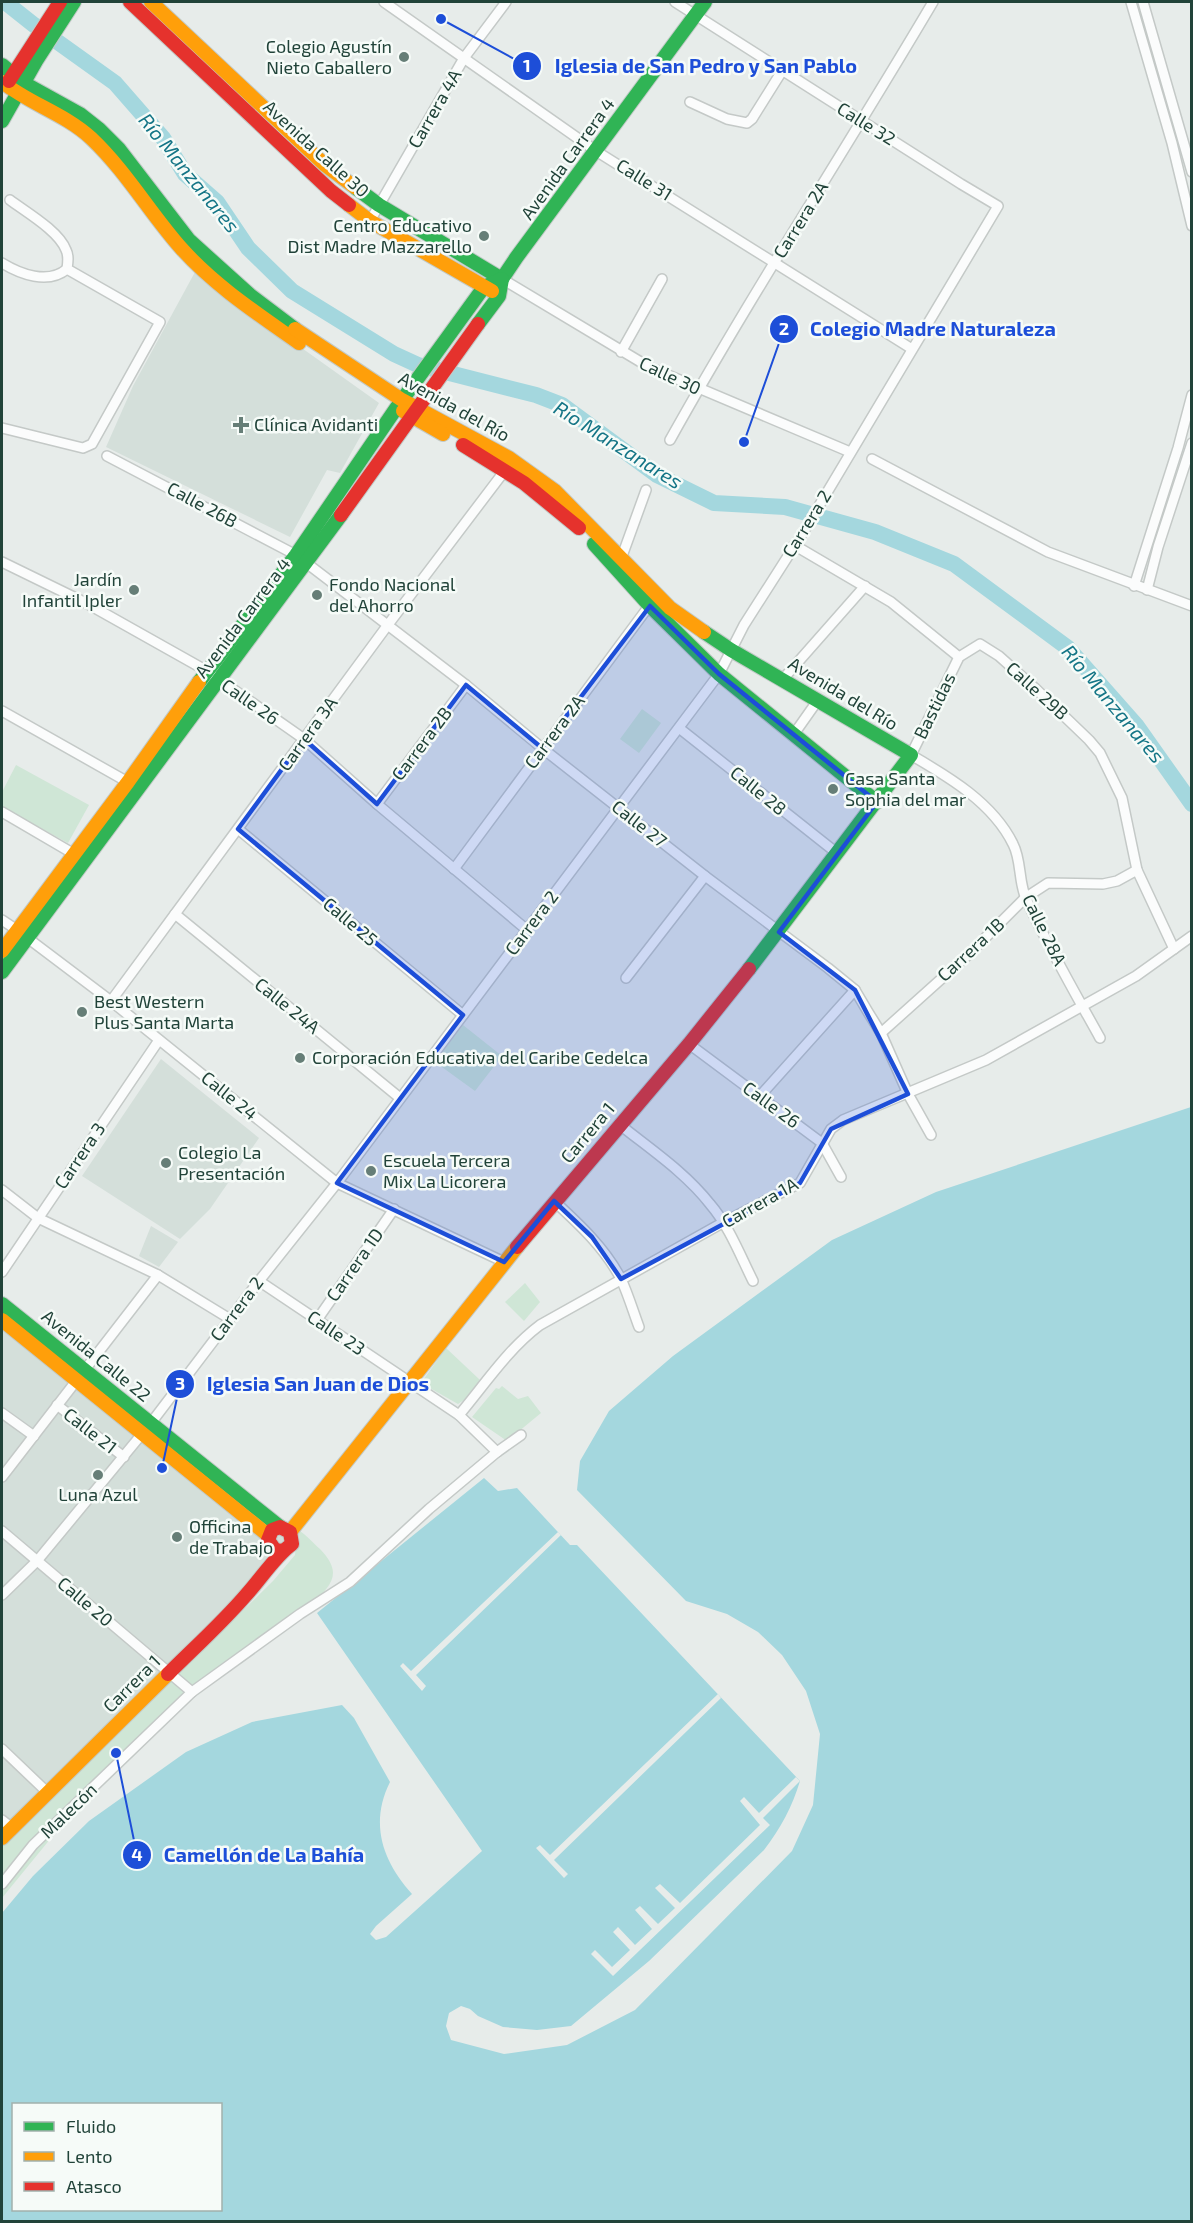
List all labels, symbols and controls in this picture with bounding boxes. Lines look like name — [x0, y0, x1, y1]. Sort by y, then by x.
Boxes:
place label: Colegio Agustín Nieto Caballero — [266, 35, 392, 78]
callout: Iglesia de San Pedro y San Pablo — [512, 47, 870, 85]
marker: Colegio Agustín Nieto Caballero — [397, 50, 411, 64]
text: Iglesia de San Pedro y San Pablo — [555, 53, 857, 78]
text: 1 — [523, 54, 531, 76]
street label: Carrera 4A — [403, 64, 466, 152]
street label: Avenida Carrera 4 — [516, 93, 619, 224]
street label: Avenida Calle 30 — [259, 95, 374, 201]
street label: Calle 32 — [833, 97, 900, 150]
water label: Río Manzanares — [134, 108, 245, 237]
street label: Calle 31 — [613, 153, 677, 205]
street label: Carrera 2A — [768, 176, 833, 262]
place label: Centro Educativo Dist Madre Mazzarello — [287, 214, 472, 257]
marker: Centro Educativo Dist Madre Mazzarello — [477, 229, 491, 243]
callout: Colegio Madre Naturaleza — [769, 310, 1068, 348]
text: Colegio Madre Naturaleza — [810, 316, 1056, 340]
text: 2 — [779, 317, 789, 339]
street label: Calle 30 — [636, 351, 705, 399]
street label: Avenida del Río — [395, 366, 514, 446]
water label: Río Manzanares — [550, 395, 687, 493]
place label: Clínica Avidanti — [254, 413, 378, 435]
marker: Clínica Avidanti — [232, 416, 250, 434]
street label: Calle 26B — [164, 477, 241, 532]
street label: Carrera 2 — [777, 486, 835, 561]
street label: Avenida Carrera 4 — [190, 553, 295, 682]
place label: Jardín Infantil Ipler — [22, 568, 122, 611]
place label: Fondo Nacional del Ahorro — [329, 573, 456, 616]
marker: Jardín Infantil Ipler — [127, 583, 141, 597]
marker: Fondo Nacional del Ahorro — [310, 588, 324, 602]
water label: Río Manzanares — [1057, 639, 1170, 767]
street label: Avenida del Río — [785, 652, 902, 734]
street label: Calle 29B — [1002, 657, 1073, 724]
street label: Bastidas — [909, 669, 960, 742]
street label: Calle 26 — [218, 674, 283, 729]
street label: Carrera 2A — [519, 690, 589, 773]
street label: Carrera 3A — [273, 691, 342, 775]
street label: Carrera 2B — [386, 702, 456, 785]
street label: Calle 28 — [726, 761, 791, 819]
place label: Casa Santa Sophia del mar — [845, 767, 966, 810]
marker: Casa Santa Sophia del mar — [826, 782, 840, 796]
street label: Calle 27 — [608, 795, 672, 852]
street label: Carrera 2 — [500, 886, 563, 959]
street label: Calle 28A — [1018, 890, 1072, 970]
street label: Calle 25 — [319, 892, 382, 950]
street label: Carrera 1B — [932, 913, 1008, 986]
street label: Calle 24A — [251, 972, 325, 1038]
place label: Best Western Plus Santa Marta — [94, 990, 234, 1033]
marker: Best Western Plus Santa Marta — [75, 1005, 89, 1019]
place label: Corporación Educativa del Caribe Cedelca — [312, 1046, 648, 1068]
marker: Corporación Educativa del Caribe Cedelca — [293, 1051, 307, 1065]
street label: Calle 24 — [197, 1066, 262, 1124]
street label: Calle 26 — [739, 1076, 804, 1132]
street label: Carrera 1 — [556, 1098, 619, 1167]
street label: Carrera 3 — [49, 1118, 109, 1193]
place label: Colegio La Presentación — [178, 1141, 285, 1184]
place label: Escuela Tercera Mix La Licorera — [383, 1149, 510, 1192]
marker: Colegio La Presentación — [159, 1156, 173, 1170]
marker: Escuela Tercera Mix La Licorera — [364, 1164, 378, 1178]
street label: Carrera 1A — [718, 1172, 802, 1232]
street label: Carrera 1D — [321, 1224, 387, 1305]
street label: Carrera 2 — [205, 1272, 268, 1345]
street label: Avenida Calle 22 — [38, 1305, 156, 1406]
street label: Calle 23 — [304, 1305, 370, 1359]
callout: Iglesia San Juan de Dios — [165, 1365, 442, 1403]
text: Iglesia San Juan de Dios — [207, 1371, 429, 1395]
text: 3 — [175, 1372, 185, 1394]
street label: Calle 21 — [59, 1403, 122, 1458]
marker: Luna Azul — [91, 1468, 105, 1482]
place label: Luna Azul — [58, 1483, 138, 1505]
place label: Officina de Trabajo — [189, 1515, 273, 1558]
marker: Officina de Trabajo — [170, 1530, 184, 1544]
street label: Calle 20 — [53, 1572, 118, 1631]
street label: Carrera 1 — [98, 1650, 165, 1717]
street label: Malecón — [35, 1778, 101, 1843]
callout: Camellón de La Bahía — [122, 1836, 377, 1874]
text: Camellón de La Bahía — [164, 1842, 364, 1866]
text: 4 — [131, 1843, 143, 1865]
legend — [12, 2103, 222, 2211]
text: Fluido — [66, 2115, 116, 2137]
text: Lento — [66, 2145, 112, 2167]
text: Atasco — [66, 2175, 122, 2197]

